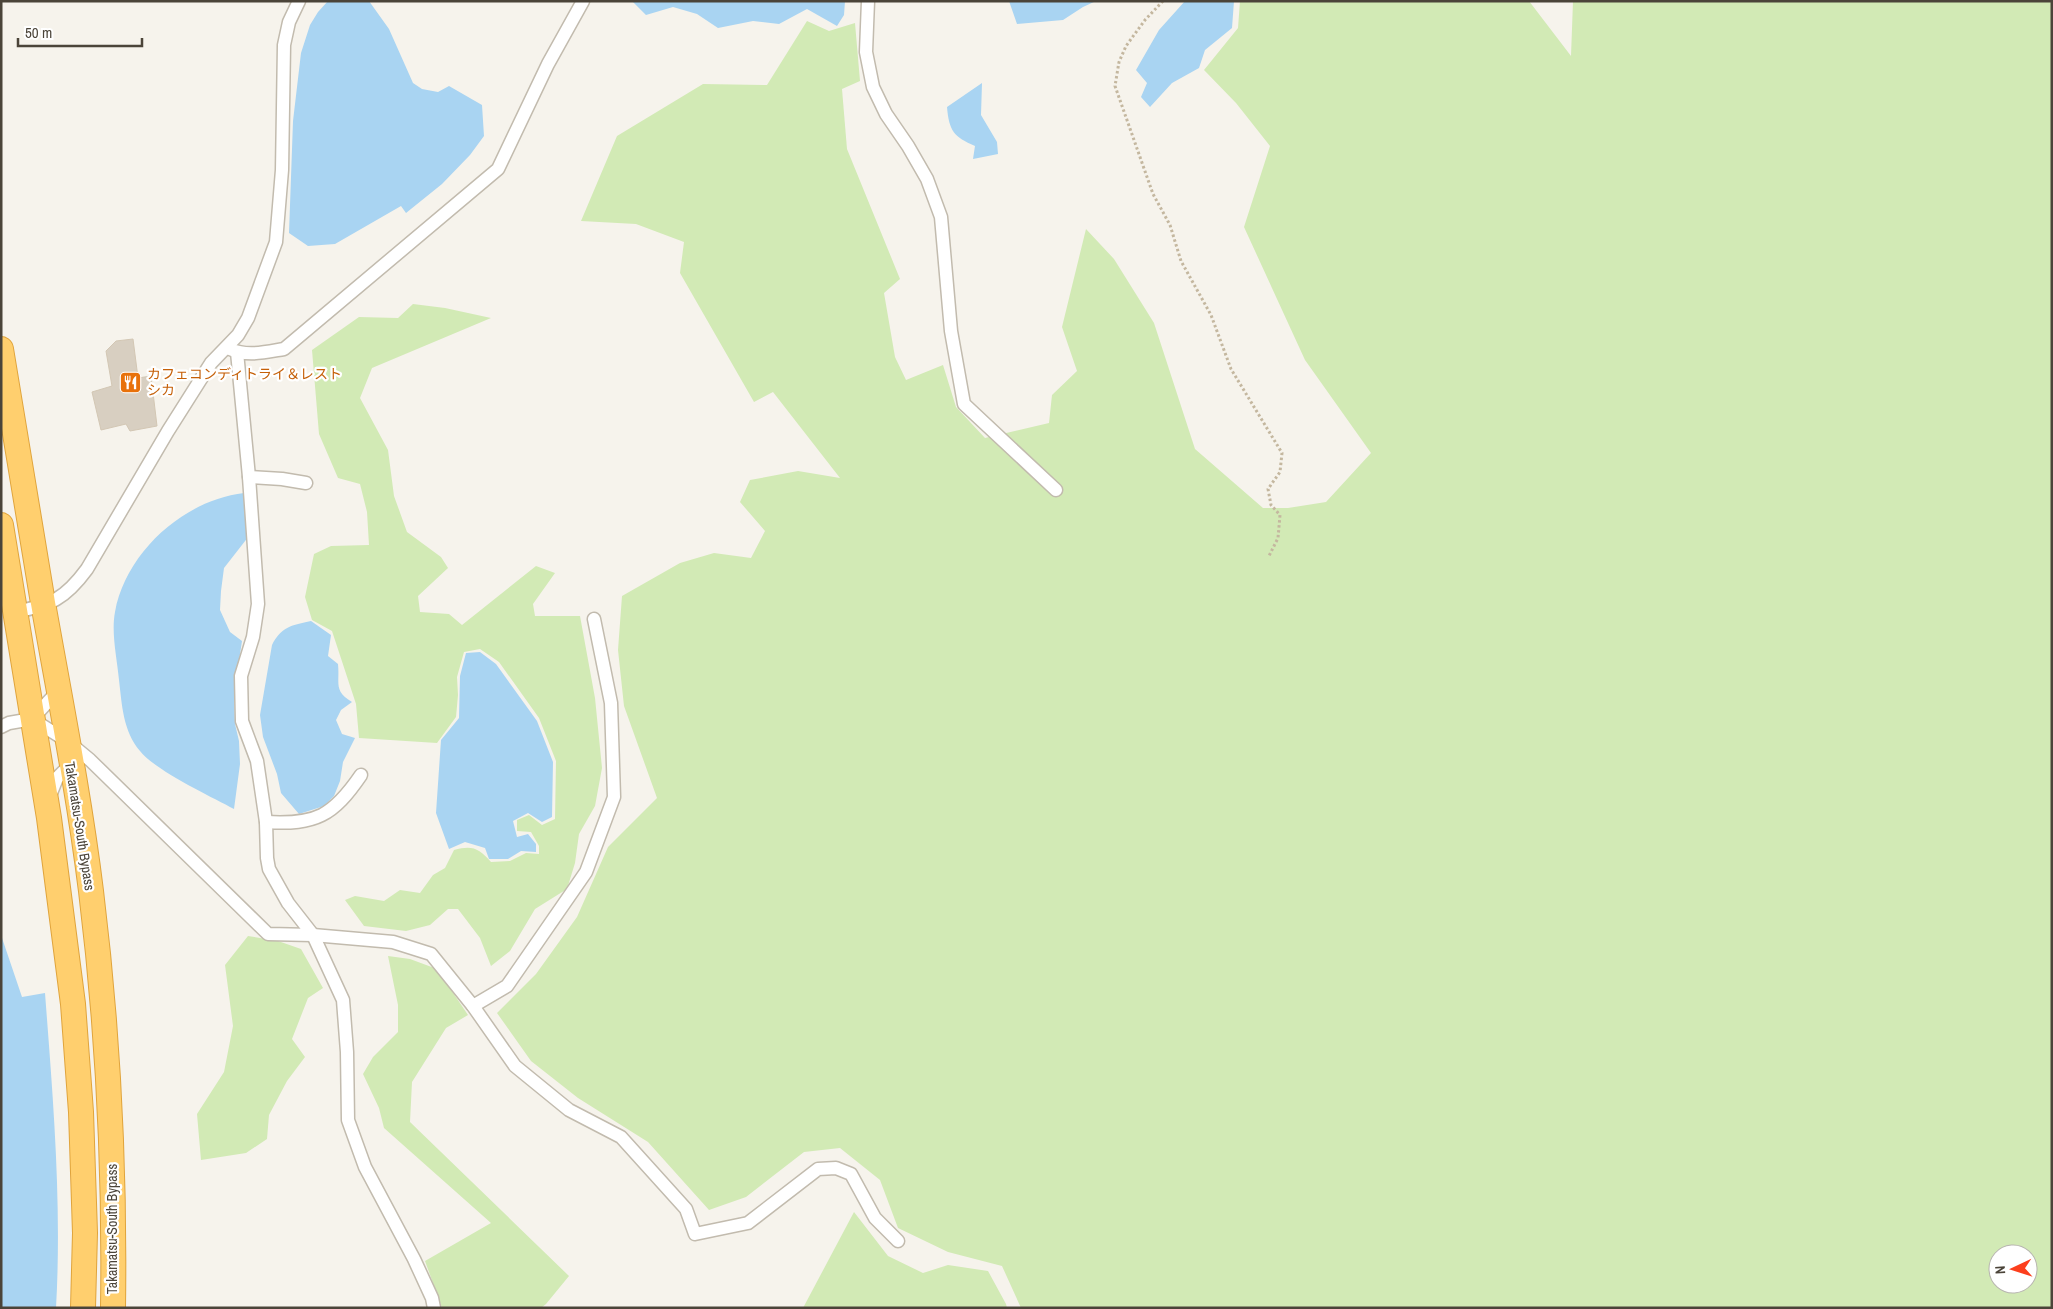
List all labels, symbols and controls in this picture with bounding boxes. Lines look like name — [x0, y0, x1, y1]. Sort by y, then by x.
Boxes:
scale bar — [18, 15, 141, 47]
text: 50 m — [25, 22, 52, 43]
place label: カフェコンディトライ＆レスト シカ — [147, 365, 342, 399]
restaurant icon: カフェコンディトライ＆レスト シカ — [119, 370, 143, 394]
street label: Takamatsu-South Bypass — [61, 760, 99, 892]
street label: Takamatsu-South Bypass — [103, 1164, 121, 1294]
north arrow — [1988, 1244, 2038, 1294]
text: N — [1991, 1265, 2009, 1275]

